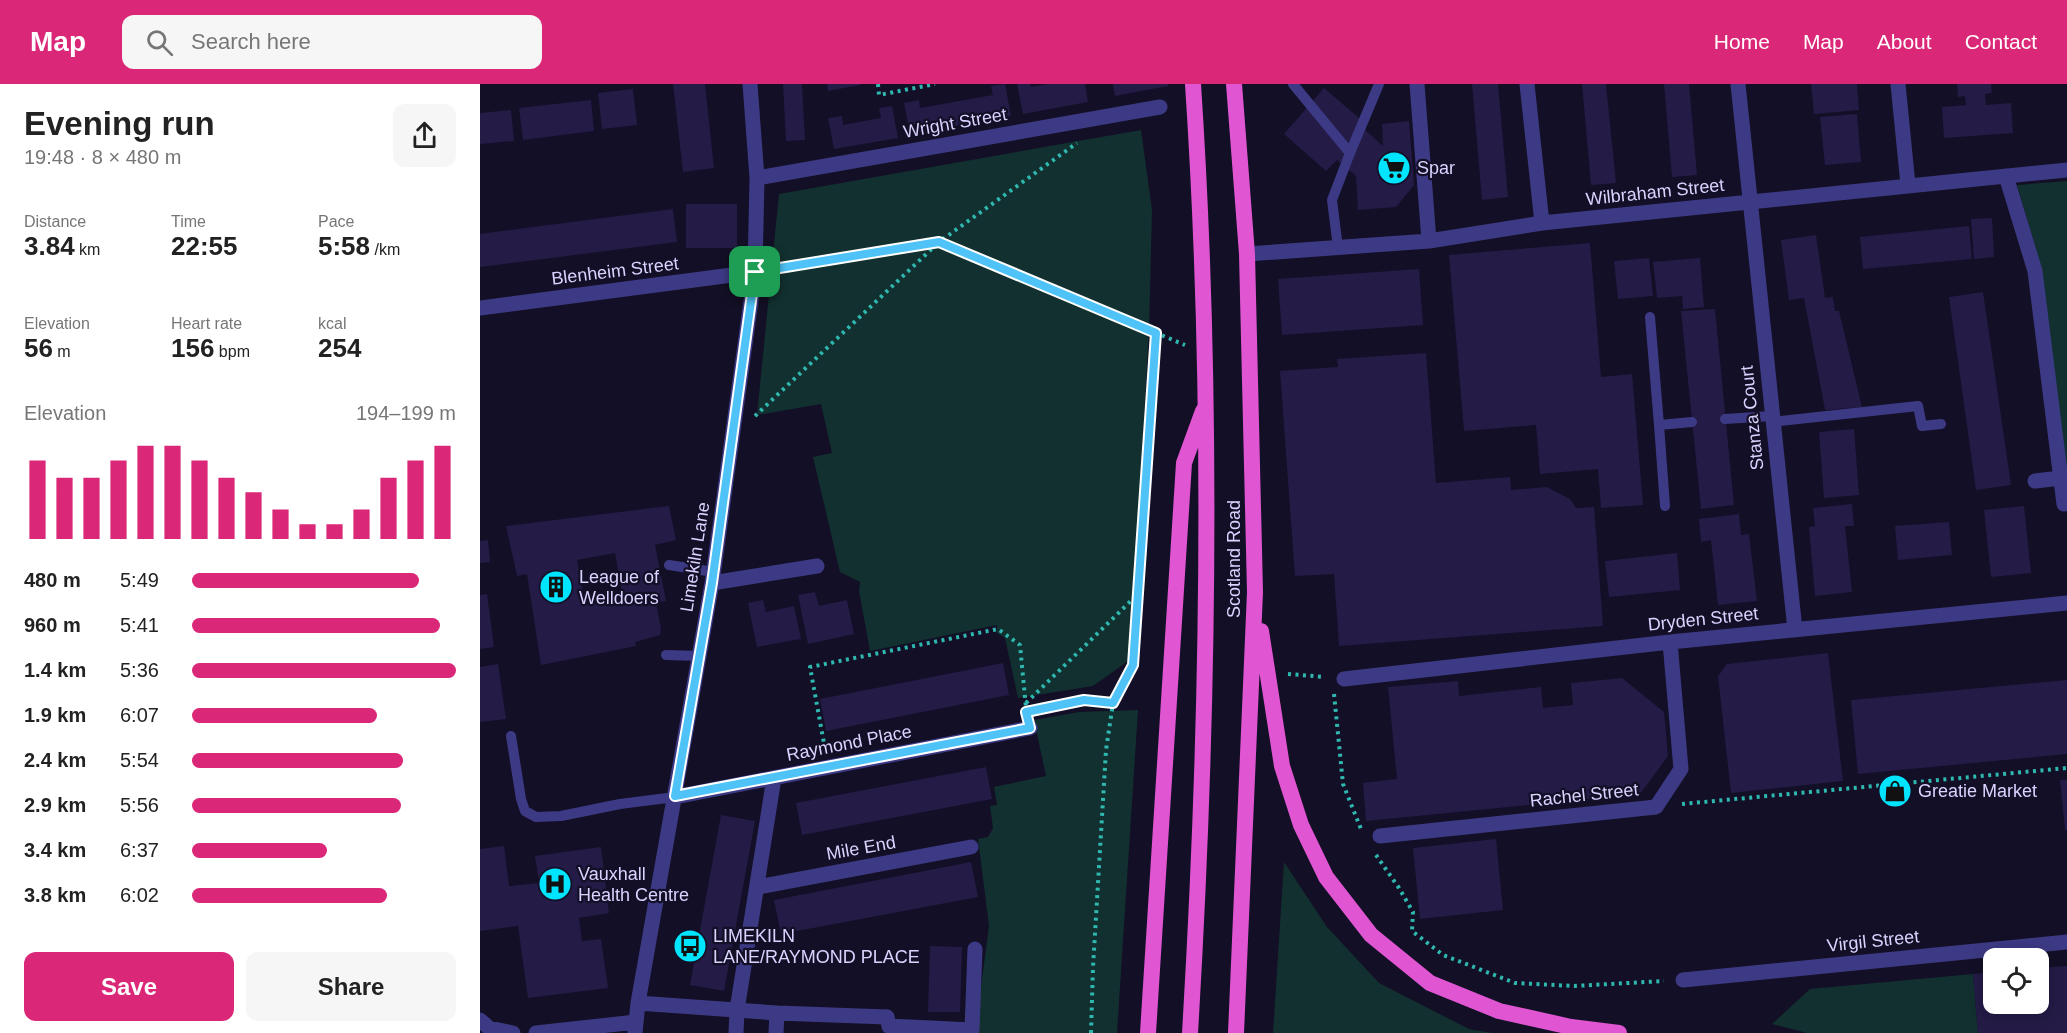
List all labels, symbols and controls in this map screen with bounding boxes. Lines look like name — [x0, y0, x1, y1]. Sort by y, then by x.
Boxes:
search box — [122, 15, 542, 69]
text: Map — [30, 26, 86, 57]
icon: search — [143, 26, 176, 59]
text: Search here — [191, 29, 311, 54]
text: Home — [1714, 30, 1770, 53]
text: Map — [1803, 30, 1844, 53]
text: About — [1877, 30, 1932, 53]
text: Contact — [1965, 30, 2037, 53]
button: share — [393, 104, 456, 167]
street label: Wright Street — [902, 104, 1008, 142]
text: Evening run — [24, 105, 215, 142]
text: 19:48 · 8 × 480 m — [24, 146, 181, 168]
supermarket icon: Spar — [1376, 150, 1412, 186]
place label: Spar — [1417, 158, 1455, 178]
street label: Wilbraham Street — [1585, 175, 1725, 209]
text: Distance — [24, 213, 86, 230]
text: Time — [171, 213, 206, 230]
text: Pace — [318, 213, 354, 230]
text: 3.84 — [24, 231, 75, 261]
text: 22:55 — [171, 231, 238, 261]
text: 5:58 — [318, 231, 370, 261]
text: km — [75, 241, 100, 258]
text: /km — [370, 241, 400, 258]
pin — [729, 246, 780, 297]
street label: Blenheim Street — [550, 253, 680, 289]
icon: arrive — [738, 255, 771, 288]
text: Elevation — [24, 315, 90, 332]
text: Heart rate — [171, 315, 242, 332]
text: kcal — [318, 315, 346, 332]
text: 56 — [24, 333, 53, 363]
text: 156 — [171, 333, 214, 363]
text: 254 — [318, 333, 361, 363]
text: m — [53, 343, 71, 360]
text: bpm — [214, 343, 250, 360]
street label: Stanza Court — [1737, 365, 1767, 471]
text: Elevation — [24, 402, 106, 424]
text: 194–199 m — [356, 402, 456, 424]
street label: Scotland Road — [1224, 500, 1244, 618]
street label: Limekiln Lane — [676, 501, 714, 613]
place label: League of Welldoers — [579, 567, 660, 608]
text: 480 m — [24, 569, 81, 591]
text: 5:49 — [120, 569, 159, 591]
building icon: League of Welldoers — [538, 569, 574, 605]
street label: Dryden Street — [1647, 603, 1759, 635]
text: 960 m — [24, 614, 81, 636]
text: 5:41 — [120, 614, 159, 636]
text: 1.4 km — [24, 659, 86, 681]
text: 5:36 — [120, 659, 159, 681]
text: 1.9 km — [24, 704, 86, 726]
text: 6:07 — [120, 704, 159, 726]
street label: Raymond Place — [785, 721, 913, 765]
text: 2.4 km — [24, 749, 86, 771]
text: 5:54 — [120, 749, 159, 771]
shop icon: Greatie Market — [1877, 773, 1913, 809]
street label: Rachel Street — [1529, 779, 1639, 811]
place label: Greatie Market — [1918, 781, 2037, 801]
text: 2.9 km — [24, 794, 86, 816]
text: 5:56 — [120, 794, 159, 816]
street label: Mile End — [825, 832, 897, 864]
text: 3.4 km — [24, 839, 86, 861]
text: 6:37 — [120, 839, 159, 861]
place label: Vauxhall Health Centre — [578, 864, 689, 905]
hospital icon: Vauxhall Health Centre — [537, 866, 573, 902]
text: 3.8 km — [24, 884, 86, 906]
text: 6:02 — [120, 884, 159, 906]
place label: LIMEKILN LANE/RAYMOND PLACE — [713, 926, 920, 967]
street label: Virgil Street — [1826, 926, 1920, 956]
bus stop icon: LIMEKILN LANE/RAYMOND PLACE — [672, 928, 708, 964]
map controls — [1983, 948, 2049, 1014]
button: locate — [1983, 948, 2049, 1014]
button: Save — [24, 952, 234, 1021]
button: Share — [246, 952, 456, 1021]

